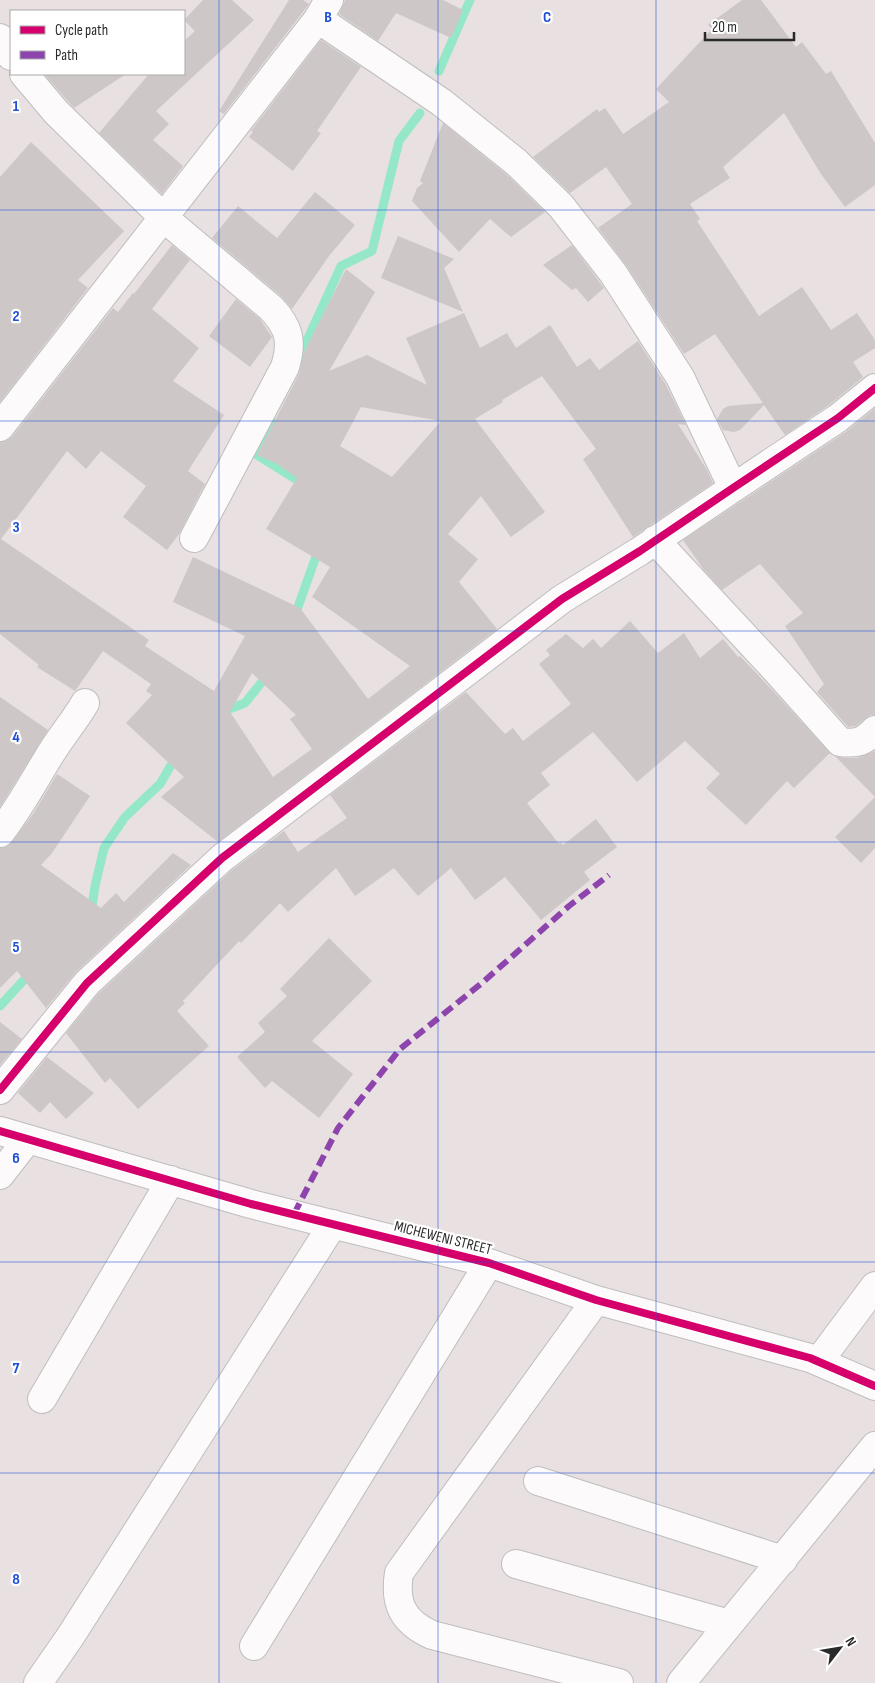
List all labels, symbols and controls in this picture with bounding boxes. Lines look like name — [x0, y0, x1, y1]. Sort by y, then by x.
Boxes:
text: B — [324, 8, 332, 27]
text: C — [543, 8, 551, 27]
legend — [10, 10, 185, 75]
scale bar — [705, 10, 794, 42]
text: 20 m — [712, 18, 737, 37]
text: Cycle path — [55, 21, 108, 40]
text: Path — [55, 46, 78, 65]
text: 1 — [13, 97, 20, 116]
text: 2 — [12, 307, 20, 326]
text: 3 — [12, 518, 20, 537]
text: 4 — [12, 728, 20, 747]
text: 5 — [12, 938, 20, 957]
text: 6 — [12, 1149, 20, 1168]
street label: MICHEWENI STREET — [392, 1217, 494, 1259]
text: 7 — [13, 1359, 20, 1378]
text: 8 — [12, 1570, 20, 1589]
north arrow — [815, 1623, 865, 1673]
text: N — [842, 1634, 860, 1649]

